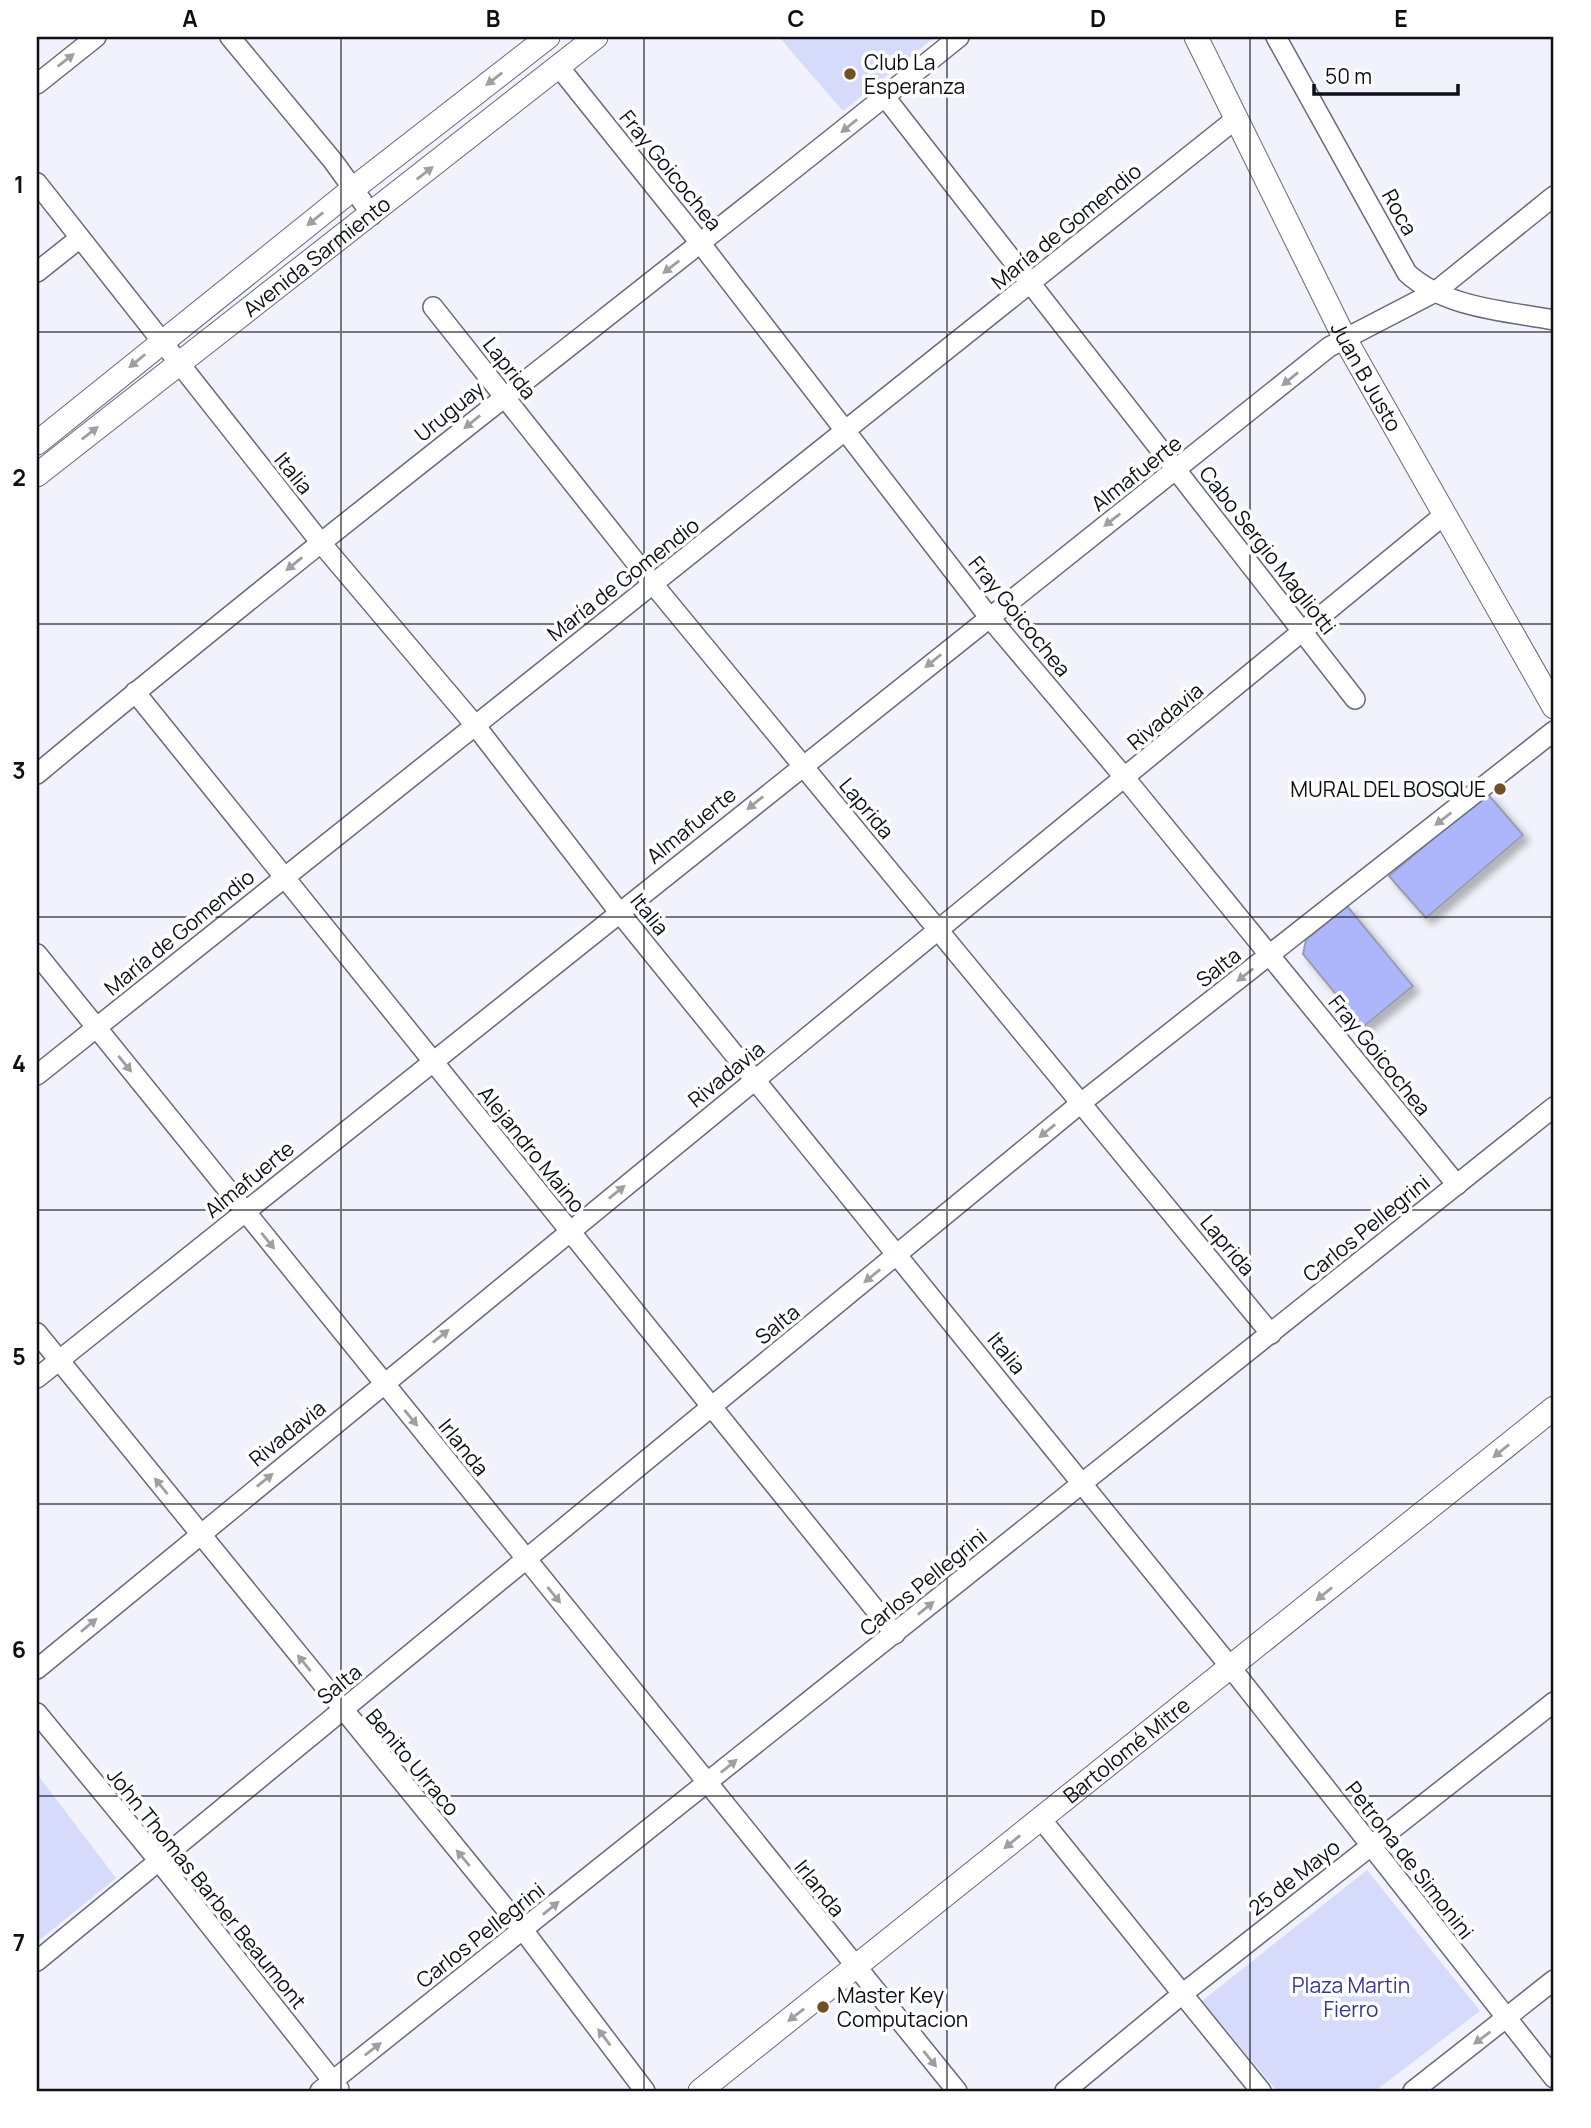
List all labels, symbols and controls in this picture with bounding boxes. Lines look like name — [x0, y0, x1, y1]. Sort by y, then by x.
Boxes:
text: A — [182, 2, 198, 34]
text: B — [486, 2, 500, 34]
text: C — [788, 2, 805, 34]
text: D — [1090, 2, 1106, 34]
text: E — [1394, 2, 1408, 34]
place label: Club La Esperanza — [864, 48, 965, 100]
scale bar — [1314, 52, 1458, 96]
one-way arrow — [57, 53, 75, 68]
text: 50 m — [1325, 62, 1372, 90]
marker: Club La Esperanza — [842, 66, 858, 82]
one-way arrow — [485, 71, 503, 85]
street label: Fray Goicochea — [614, 104, 728, 236]
one-way arrow — [840, 118, 858, 132]
street label: María de Gomendio — [985, 157, 1147, 295]
one-way arrow — [415, 166, 433, 181]
text: 1 — [14, 168, 24, 200]
street label: Roca — [1376, 184, 1424, 240]
street label: Avenida Sarmiento — [237, 189, 396, 323]
one-way arrow — [306, 211, 323, 226]
one-way arrow — [662, 260, 680, 274]
street label: Juan B Justo — [1325, 317, 1408, 436]
street label: Laprida — [477, 331, 543, 405]
one-way arrow — [129, 354, 147, 369]
one-way arrow — [1281, 371, 1299, 386]
street label: Uruguay — [408, 374, 490, 448]
one-way arrow — [463, 414, 481, 429]
one-way arrow — [82, 426, 99, 441]
street label: Almafuerte — [1085, 429, 1187, 517]
street label: Italia — [269, 446, 319, 500]
street label: Cabo Sergio Magliotti — [1193, 460, 1343, 640]
text: 2 — [12, 461, 26, 493]
street label: María de Gomendio — [541, 511, 705, 647]
one-way arrow — [1103, 513, 1121, 528]
street label: Fray Goicochea — [963, 550, 1077, 682]
one-way arrow — [286, 556, 303, 571]
one-way arrow — [925, 653, 942, 668]
street label: Rivadavia — [1121, 676, 1209, 756]
text: 3 — [12, 754, 26, 786]
street label: Laprida — [833, 772, 901, 844]
place label: MURAL DEL BOSQUE — [1290, 775, 1486, 803]
street label: Almafuerte — [640, 780, 742, 870]
marker: MURAL DEL BOSQUE — [1492, 781, 1508, 797]
one-way arrow — [747, 796, 765, 811]
one-way arrow — [1434, 811, 1451, 826]
street label: María de Gomendio — [98, 863, 260, 1001]
street label: Italia — [625, 887, 675, 941]
street label: Salta — [1190, 941, 1246, 993]
one-way arrow — [1236, 967, 1254, 982]
street label: Fray Goicochea — [1323, 989, 1437, 1121]
street label: Rivadavia — [682, 1035, 770, 1113]
text: 4 — [12, 1047, 26, 1079]
one-way arrow — [118, 1055, 133, 1073]
street label: Alejandro Maino — [472, 1080, 592, 1218]
one-way arrow — [1039, 1124, 1057, 1139]
street label: Almafuerte — [198, 1134, 300, 1224]
street label: Carlos Pellegrini — [1297, 1168, 1435, 1288]
one-way arrow — [608, 1185, 625, 1200]
street label: Laprida — [1194, 1209, 1262, 1281]
one-way arrow — [261, 1232, 276, 1250]
one-way arrow — [863, 1268, 880, 1283]
street label: Salta — [749, 1298, 805, 1350]
street label: Italia — [982, 1326, 1032, 1380]
one-way arrow — [432, 1329, 449, 1344]
text: 5 — [12, 1340, 26, 1372]
street label: Rivadavia — [243, 1394, 331, 1472]
one-way arrow — [404, 1409, 419, 1427]
street label: Irlanda — [432, 1413, 496, 1481]
one-way arrow — [1493, 1444, 1511, 1459]
one-way arrow — [256, 1473, 273, 1488]
one-way arrow — [154, 1477, 169, 1494]
street label: Carlos Pellegrini — [854, 1522, 992, 1642]
one-way arrow — [547, 1586, 562, 1604]
one-way arrow — [1316, 1587, 1334, 1602]
one-way arrow — [917, 1601, 935, 1616]
one-way arrow — [81, 1618, 98, 1633]
text: 6 — [12, 1633, 26, 1665]
one-way arrow — [296, 1655, 311, 1673]
street label: Salta — [311, 1658, 367, 1710]
street label: Bartolomé Mitre — [1057, 1691, 1196, 1809]
street label: Benito Urraco — [360, 1703, 466, 1821]
one-way arrow — [720, 1758, 738, 1773]
street label: John Thomas Barber Beaumont — [101, 1762, 313, 2014]
street label: Petrona de Simonini — [1340, 1775, 1480, 1945]
street label: 25 de Mayo — [1242, 1832, 1346, 1922]
one-way arrow — [1003, 1835, 1021, 1850]
one-way arrow — [456, 1850, 471, 1868]
street label: Irlanda — [788, 1854, 852, 1922]
street label: Carlos Pellegrini — [410, 1876, 550, 1994]
one-way arrow — [542, 1900, 560, 1915]
text: 7 — [13, 1926, 25, 1958]
park label: Plaza Martin Fierro — [1292, 1971, 1410, 2023]
place label: Master Key Computacion — [837, 1981, 968, 2033]
marker: Master Key Computacion — [815, 1999, 831, 2015]
one-way arrow — [787, 2008, 805, 2022]
one-way arrow — [597, 2028, 611, 2046]
one-way arrow — [1473, 2031, 1491, 2045]
one-way arrow — [364, 2041, 382, 2056]
one-way arrow — [923, 2049, 938, 2067]

